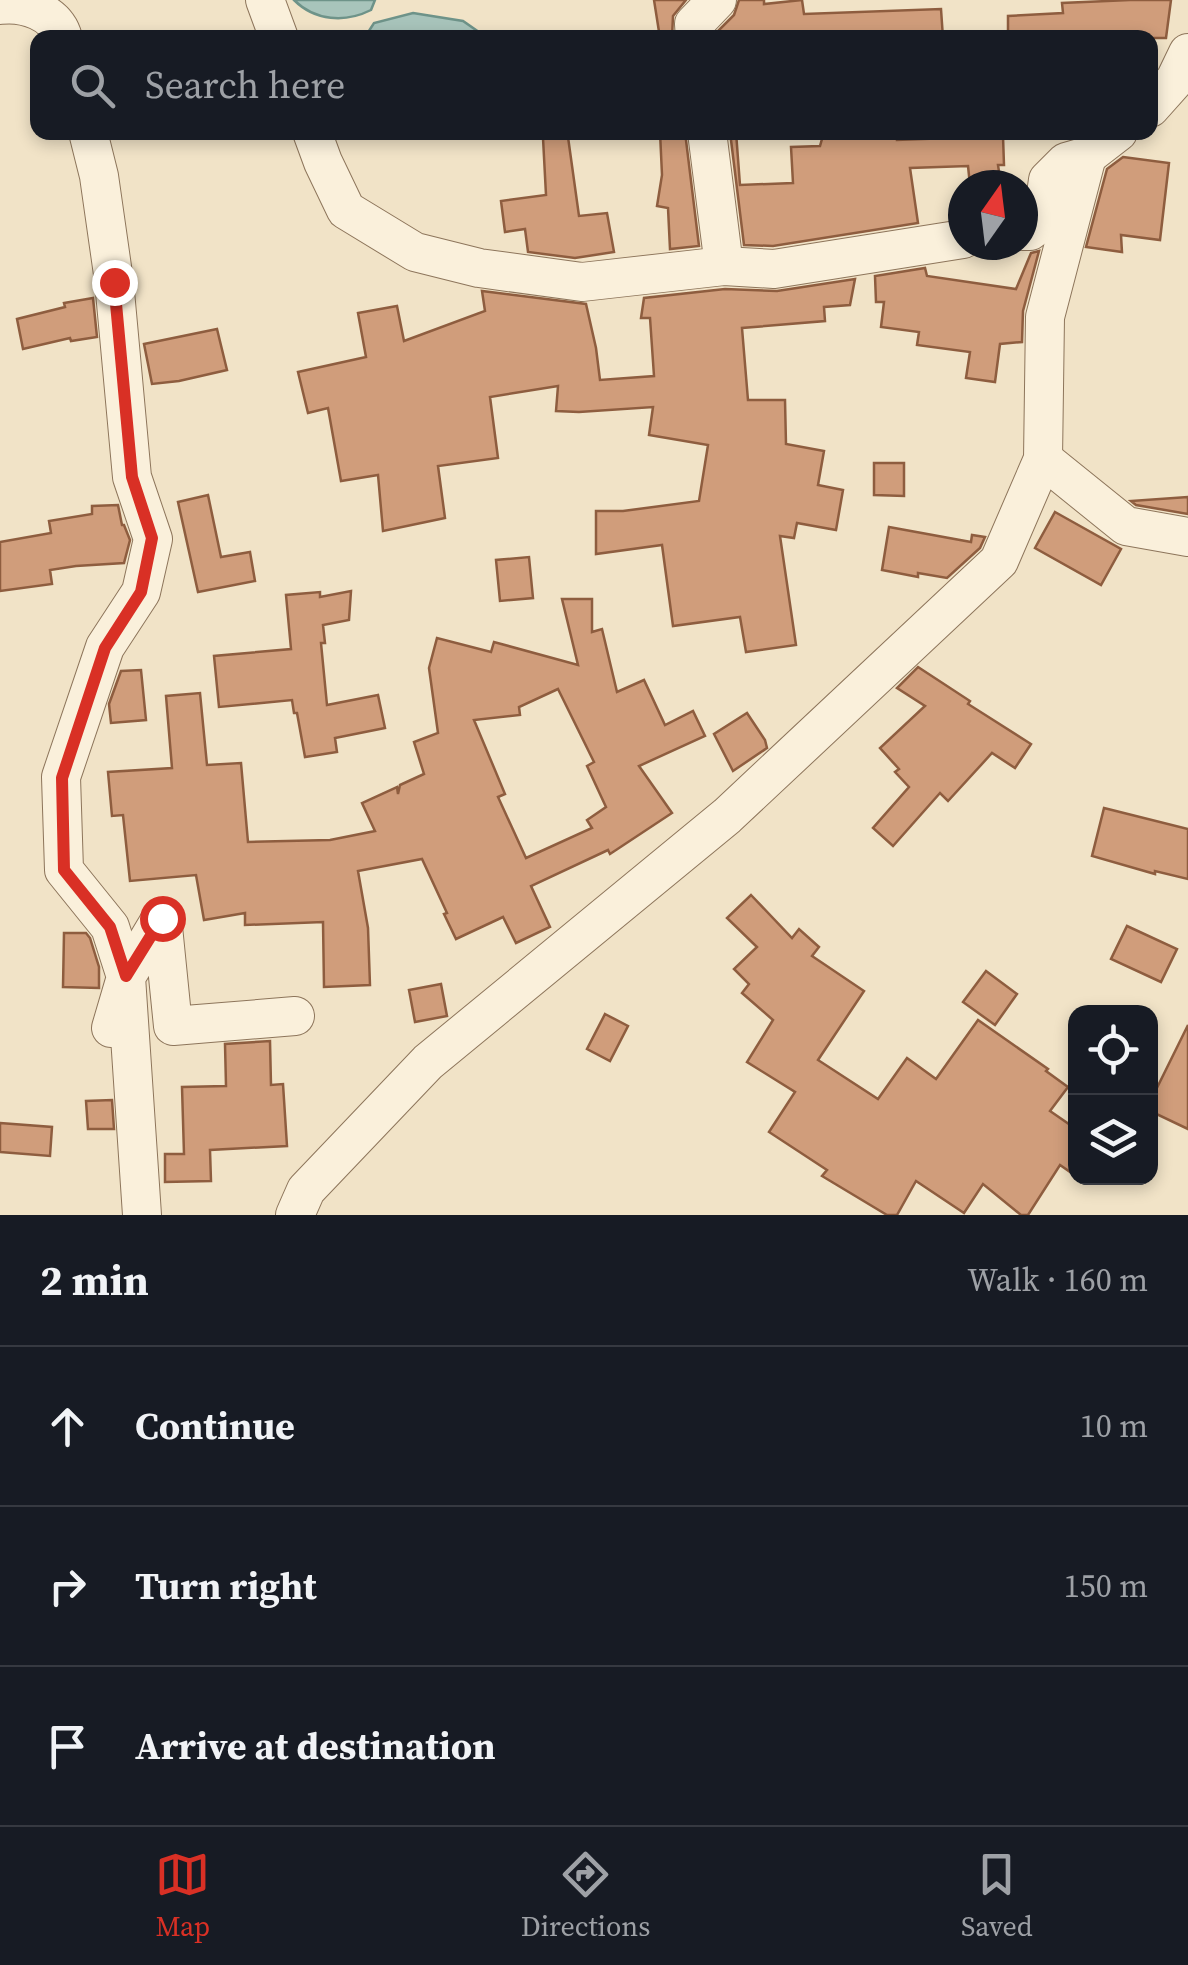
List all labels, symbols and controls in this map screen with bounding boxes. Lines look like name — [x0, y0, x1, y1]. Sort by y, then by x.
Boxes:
search box — [30, 30, 1158, 140]
icon: search — [65, 58, 120, 113]
text: Search here — [145, 59, 345, 111]
north arrow — [948, 170, 1038, 260]
route end — [92, 260, 138, 306]
route start — [140, 896, 186, 942]
map controls — [1068, 1005, 1158, 1185]
button: locate — [1068, 1005, 1158, 1095]
button: layers — [1068, 1095, 1158, 1185]
text: 2 min — [40, 1251, 149, 1309]
text: Walk · 160 m — [967, 1258, 1148, 1302]
icon: ahead — [40, 1399, 95, 1454]
text: Continue — [135, 1400, 295, 1452]
text: 10 m — [1080, 1404, 1148, 1448]
icon: right — [40, 1559, 95, 1614]
text: Turn right — [135, 1560, 317, 1612]
text: 150 m — [1064, 1564, 1148, 1608]
icon: arrive — [40, 1719, 95, 1774]
text: Arrive at destination — [135, 1720, 496, 1772]
tab: Map — [155, 1847, 210, 1945]
tab: Directions — [521, 1847, 650, 1945]
tab: Saved — [961, 1847, 1033, 1945]

